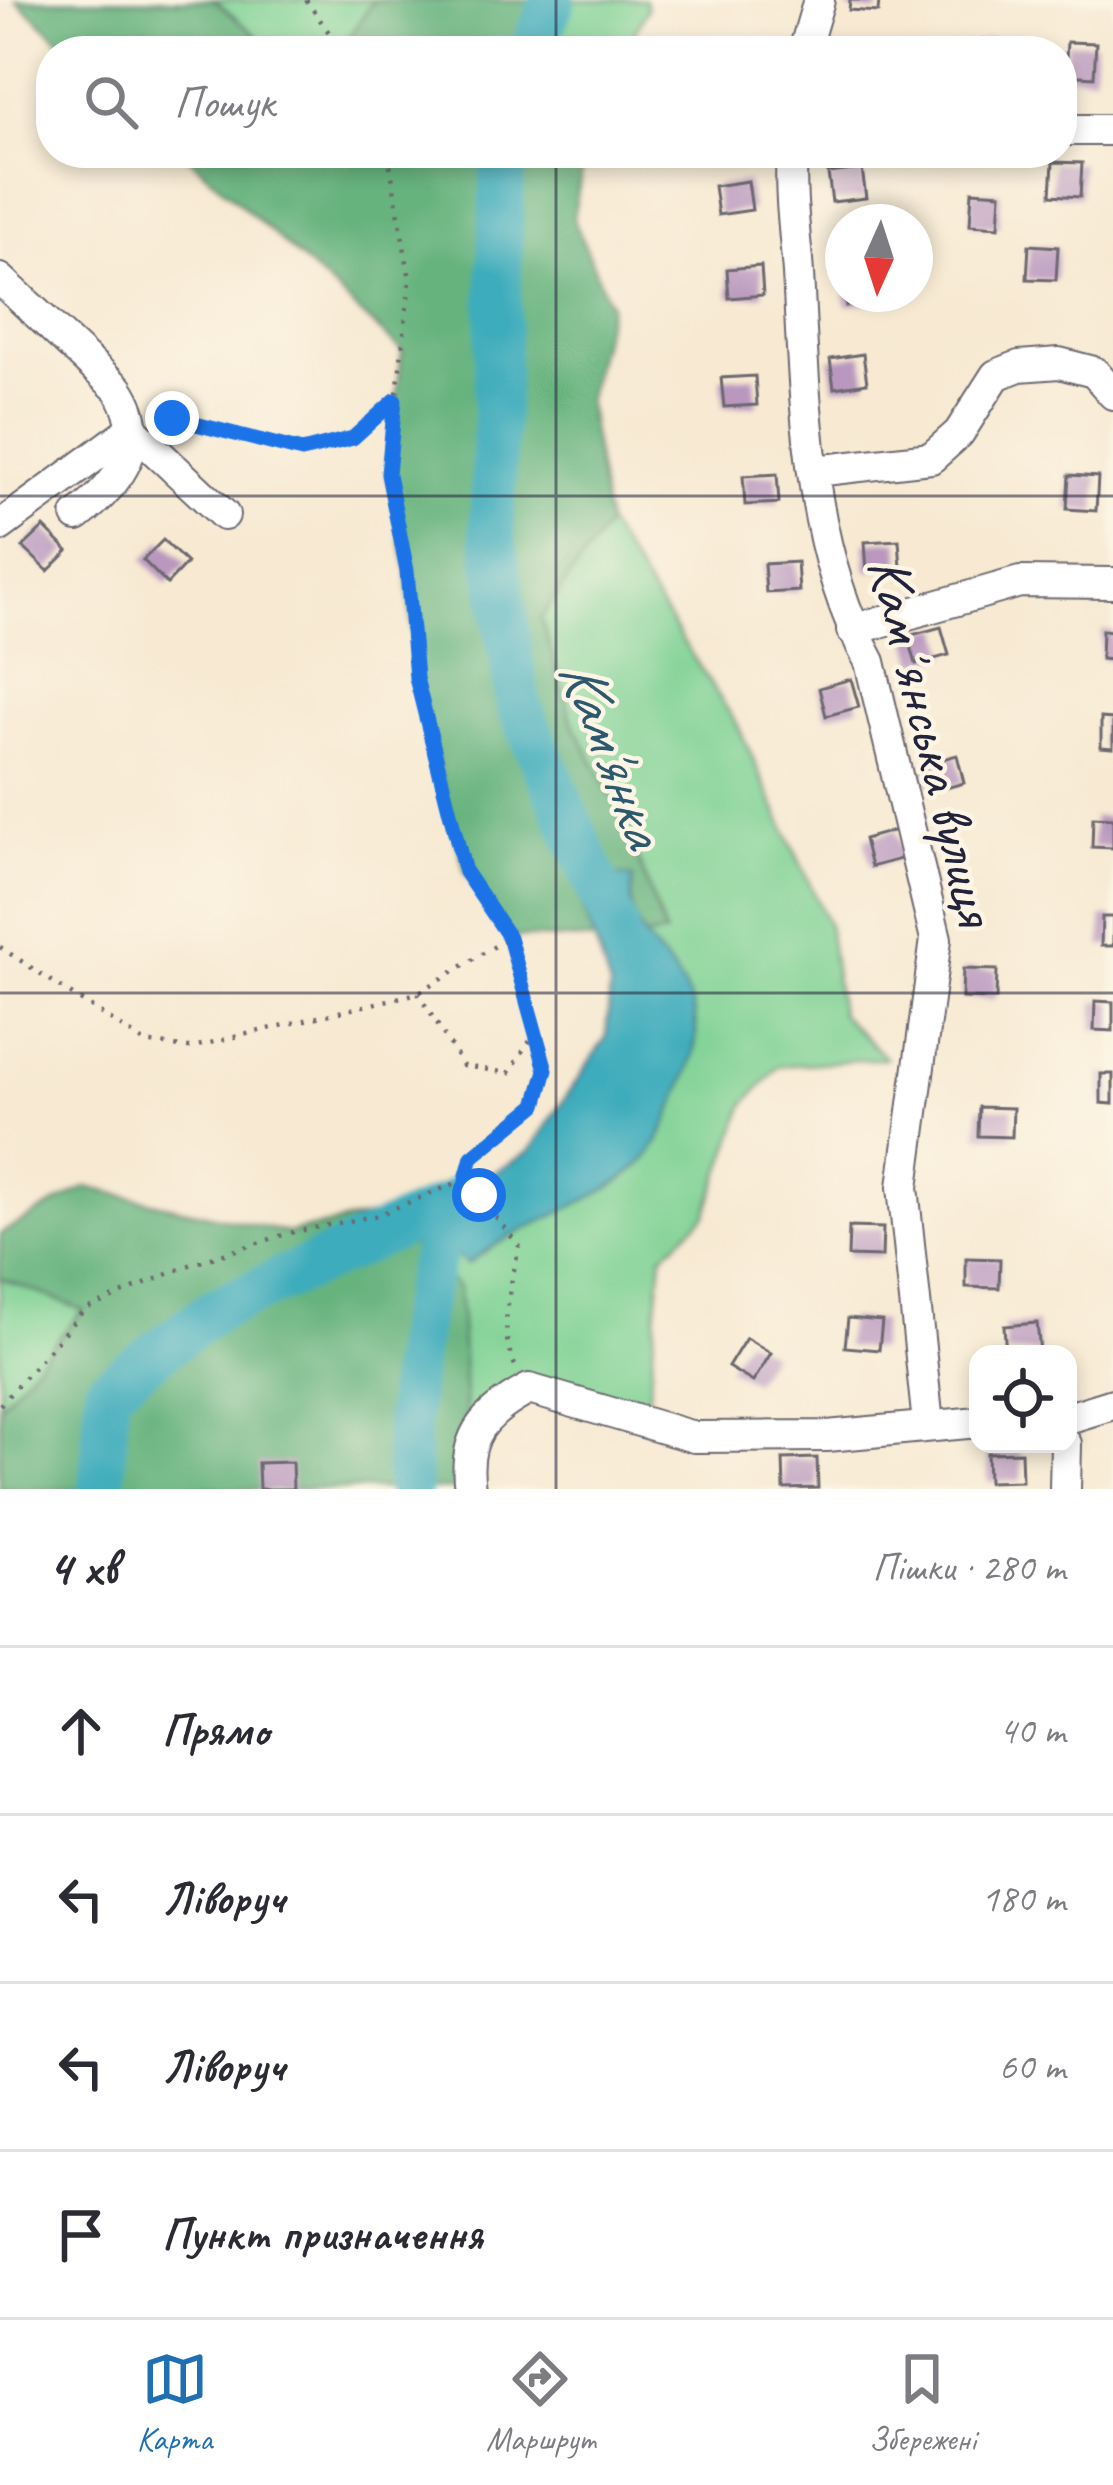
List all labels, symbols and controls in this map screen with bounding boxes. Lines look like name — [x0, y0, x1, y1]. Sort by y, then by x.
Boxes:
search box — [36, 36, 1077, 168]
icon: search — [78, 69, 144, 135]
text: Пошук — [174, 74, 274, 131]
north arrow — [825, 204, 933, 312]
route end — [145, 391, 199, 445]
street label: Камʼянська вулиця — [851, 549, 1016, 936]
water label: Кам'янка — [541, 647, 686, 861]
route start — [452, 1168, 506, 1222]
map controls — [969, 1345, 1077, 1453]
button: locate — [969, 1345, 1077, 1453]
text: 4 хв — [48, 1535, 118, 1599]
text: Пішки · 280 m — [872, 1543, 1065, 1592]
icon: ahead — [48, 1698, 114, 1764]
text: Прямо — [162, 1702, 269, 1759]
text: 40 m — [999, 1706, 1065, 1755]
icon: left — [48, 1866, 114, 1932]
text: Ліворуч — [162, 1870, 284, 1927]
text: 180 m — [981, 1874, 1065, 1923]
icon: left — [48, 2034, 114, 2100]
text: Ліворуч — [162, 2038, 284, 2095]
text: 60 m — [999, 2042, 1065, 2091]
icon: arrive — [48, 2202, 114, 2268]
text: Пункт призначення — [162, 2206, 482, 2263]
tab: Карта — [137, 2346, 212, 2460]
tab: Маршрут — [486, 2346, 595, 2460]
tab: Збережені — [869, 2346, 976, 2460]

